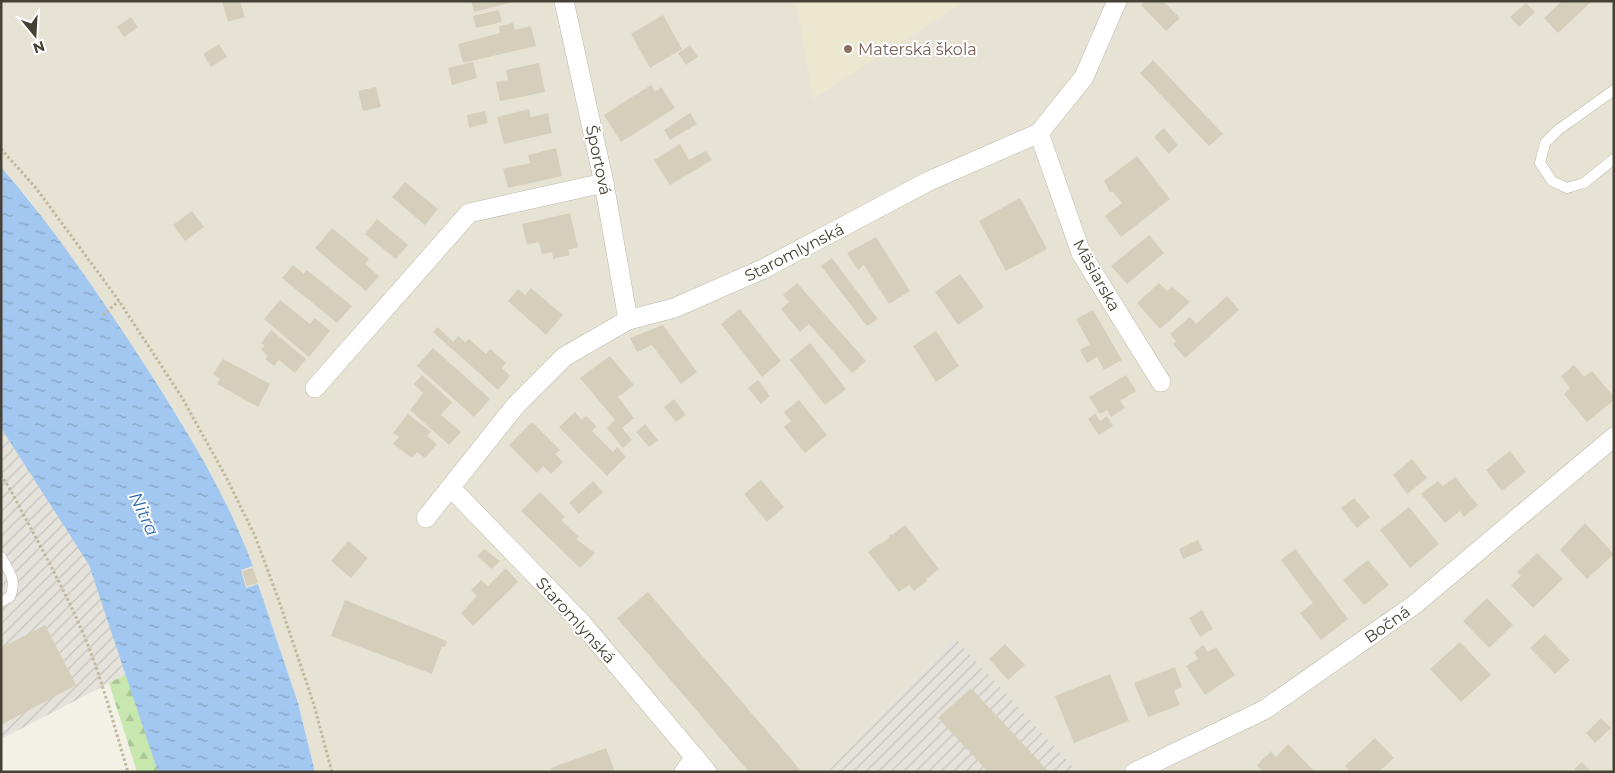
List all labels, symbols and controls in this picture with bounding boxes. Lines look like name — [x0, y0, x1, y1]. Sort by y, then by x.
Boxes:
north arrow — [10, 10, 60, 60]
text: N — [31, 37, 47, 58]
place label: Materská škola — [858, 40, 977, 59]
marker: Materská škola — [842, 43, 854, 55]
street label: Športová — [582, 123, 615, 197]
street label: Staromlynská — [741, 219, 847, 286]
street label: Mäsiarska — [1069, 236, 1124, 315]
water label: Nitra — [124, 489, 164, 539]
street label: Staromlynská — [532, 573, 619, 667]
street label: Bočná — [1361, 602, 1414, 647]

